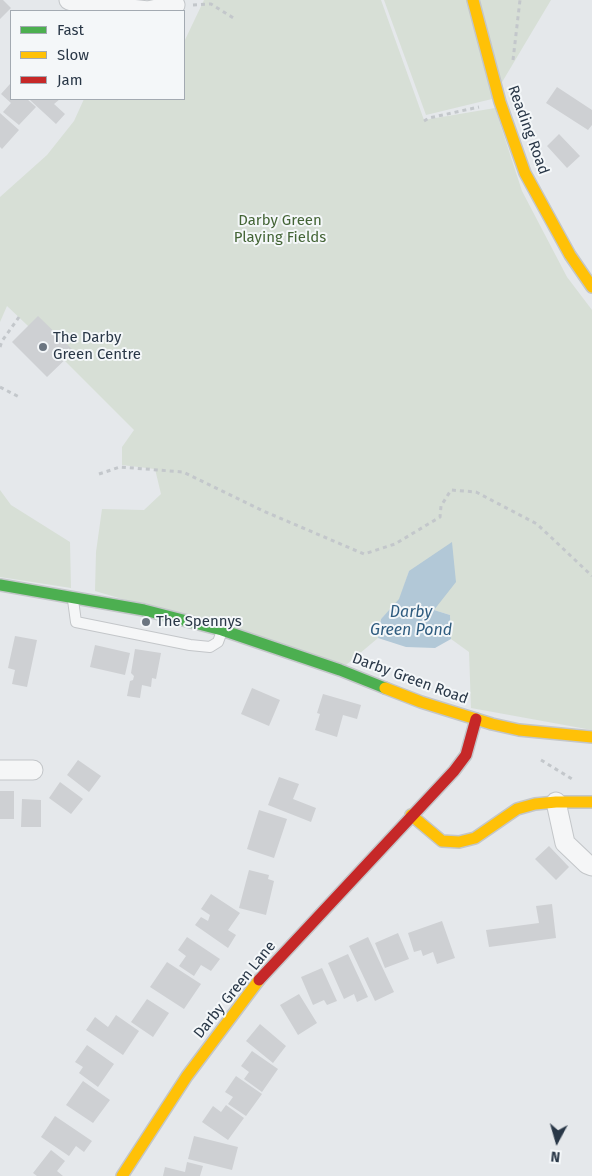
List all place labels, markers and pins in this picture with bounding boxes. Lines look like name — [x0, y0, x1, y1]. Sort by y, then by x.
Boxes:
place label: The Darby Green Centre — [53, 329, 141, 364]
marker: The Darby Green Centre — [37, 341, 49, 353]
place label: The Spennys — [156, 613, 242, 631]
marker: The Spennys — [140, 616, 152, 628]

